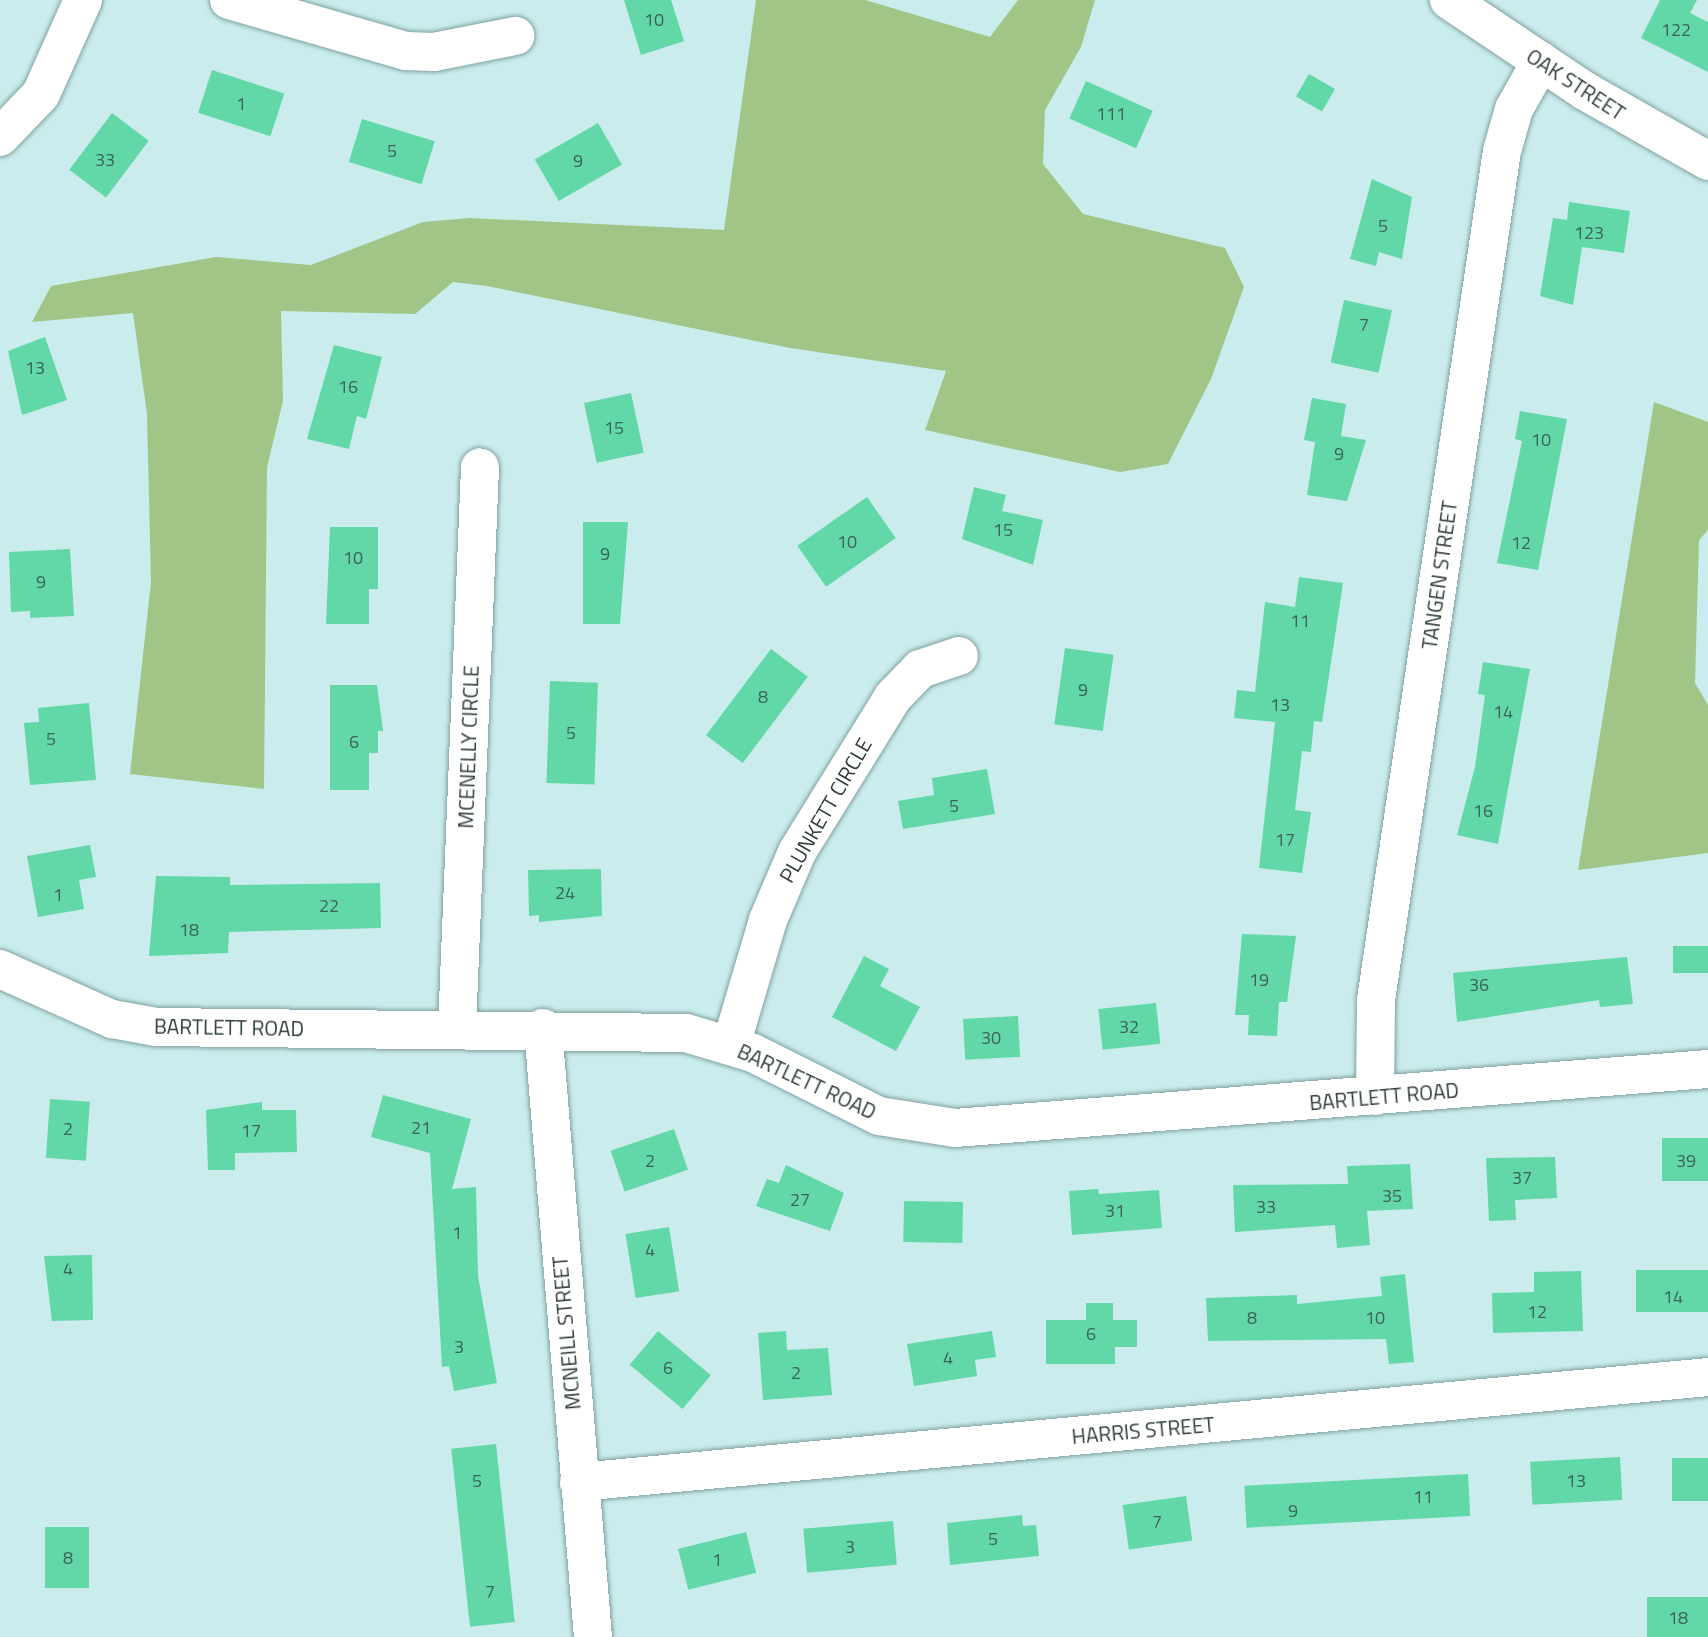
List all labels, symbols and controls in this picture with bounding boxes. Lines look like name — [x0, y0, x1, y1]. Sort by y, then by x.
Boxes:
house number: 10 — [644, 9, 664, 31]
house number: 122 — [1661, 19, 1691, 41]
street label: OAK STREET — [1522, 43, 1630, 125]
house number: 1 — [236, 93, 246, 115]
house number: 111 — [1096, 103, 1126, 125]
house number: 5 — [387, 140, 397, 162]
house number: 33 — [95, 149, 115, 171]
house number: 9 — [573, 150, 583, 172]
house number: 5 — [1378, 215, 1388, 237]
house number: 123 — [1574, 222, 1604, 244]
house number: 7 — [1359, 314, 1369, 336]
house number: 13 — [25, 357, 45, 379]
house number: 16 — [338, 376, 358, 398]
house number: 15 — [604, 417, 624, 439]
house number: 10 — [1531, 429, 1551, 451]
house number: 9 — [1334, 443, 1344, 465]
street label: TANGEN STREET — [1416, 499, 1462, 651]
house number: 15 — [993, 519, 1013, 541]
house number: 10 — [837, 531, 857, 553]
house number: 12 — [1511, 532, 1531, 554]
house number: 9 — [600, 543, 610, 565]
house number: 10 — [343, 547, 363, 569]
house number: 9 — [36, 571, 46, 593]
house number: 11 — [1290, 610, 1310, 632]
street label: MCENELLY CIRCLE — [453, 665, 483, 829]
house number: 9 — [1078, 679, 1088, 701]
house number: 8 — [758, 686, 768, 708]
house number: 13 — [1270, 694, 1290, 716]
house number: 14 — [1493, 701, 1513, 723]
house number: 5 — [566, 722, 576, 744]
house number: 5 — [46, 728, 56, 750]
house number: 6 — [349, 731, 359, 753]
street label: PLUNKETT CIRCLE — [773, 733, 877, 887]
house number: 5 — [949, 795, 959, 817]
house number: 16 — [1473, 800, 1493, 822]
house number: 17 — [1275, 829, 1295, 851]
house number: 24 — [555, 882, 575, 904]
house number: 1 — [53, 884, 63, 906]
house number: 22 — [319, 895, 339, 917]
house number: 18 — [179, 919, 199, 941]
house number: 19 — [1249, 969, 1269, 991]
house number: 36 — [1469, 974, 1489, 996]
street label: BARTLETT ROAD — [154, 1013, 304, 1041]
house number: 32 — [1119, 1016, 1139, 1038]
house number: 30 — [981, 1027, 1001, 1049]
street label: BARTLETT ROAD — [734, 1038, 880, 1124]
street label: BARTLETT ROAD — [1308, 1077, 1460, 1115]
house number: 21 — [411, 1117, 431, 1139]
house number: 2 — [63, 1118, 73, 1140]
house number: 17 — [241, 1120, 261, 1142]
house number: 2 — [645, 1150, 655, 1172]
house number: 39 — [1676, 1150, 1696, 1172]
house number: 37 — [1512, 1167, 1532, 1189]
house number: 35 — [1382, 1185, 1402, 1207]
house number: 27 — [790, 1189, 810, 1211]
house number: 33 — [1256, 1196, 1276, 1218]
house number: 31 — [1105, 1200, 1125, 1222]
house number: 1 — [452, 1222, 462, 1244]
house number: 4 — [645, 1239, 655, 1261]
street label: MCNEILL STREET — [547, 1255, 585, 1411]
house number: 4 — [63, 1258, 73, 1280]
house number: 14 — [1663, 1286, 1683, 1308]
house number: 12 — [1527, 1301, 1547, 1323]
house number: 8 — [1247, 1307, 1257, 1329]
house number: 10 — [1365, 1307, 1385, 1329]
house number: 6 — [1086, 1323, 1096, 1345]
house number: 3 — [454, 1336, 464, 1358]
house number: 4 — [943, 1347, 953, 1369]
house number: 6 — [663, 1357, 673, 1379]
house number: 2 — [791, 1362, 801, 1384]
street label: HARRIS STREET — [1070, 1411, 1216, 1449]
house number: 5 — [472, 1470, 482, 1492]
house number: 13 — [1566, 1470, 1586, 1492]
house number: 11 — [1413, 1486, 1433, 1508]
house number: 9 — [1288, 1500, 1298, 1522]
house number: 7 — [1152, 1511, 1162, 1533]
house number: 5 — [988, 1528, 998, 1550]
house number: 3 — [845, 1536, 855, 1558]
house number: 8 — [63, 1547, 73, 1569]
house number: 1 — [712, 1549, 722, 1571]
house number: 7 — [485, 1581, 495, 1603]
house number: 18 — [1668, 1607, 1688, 1629]

